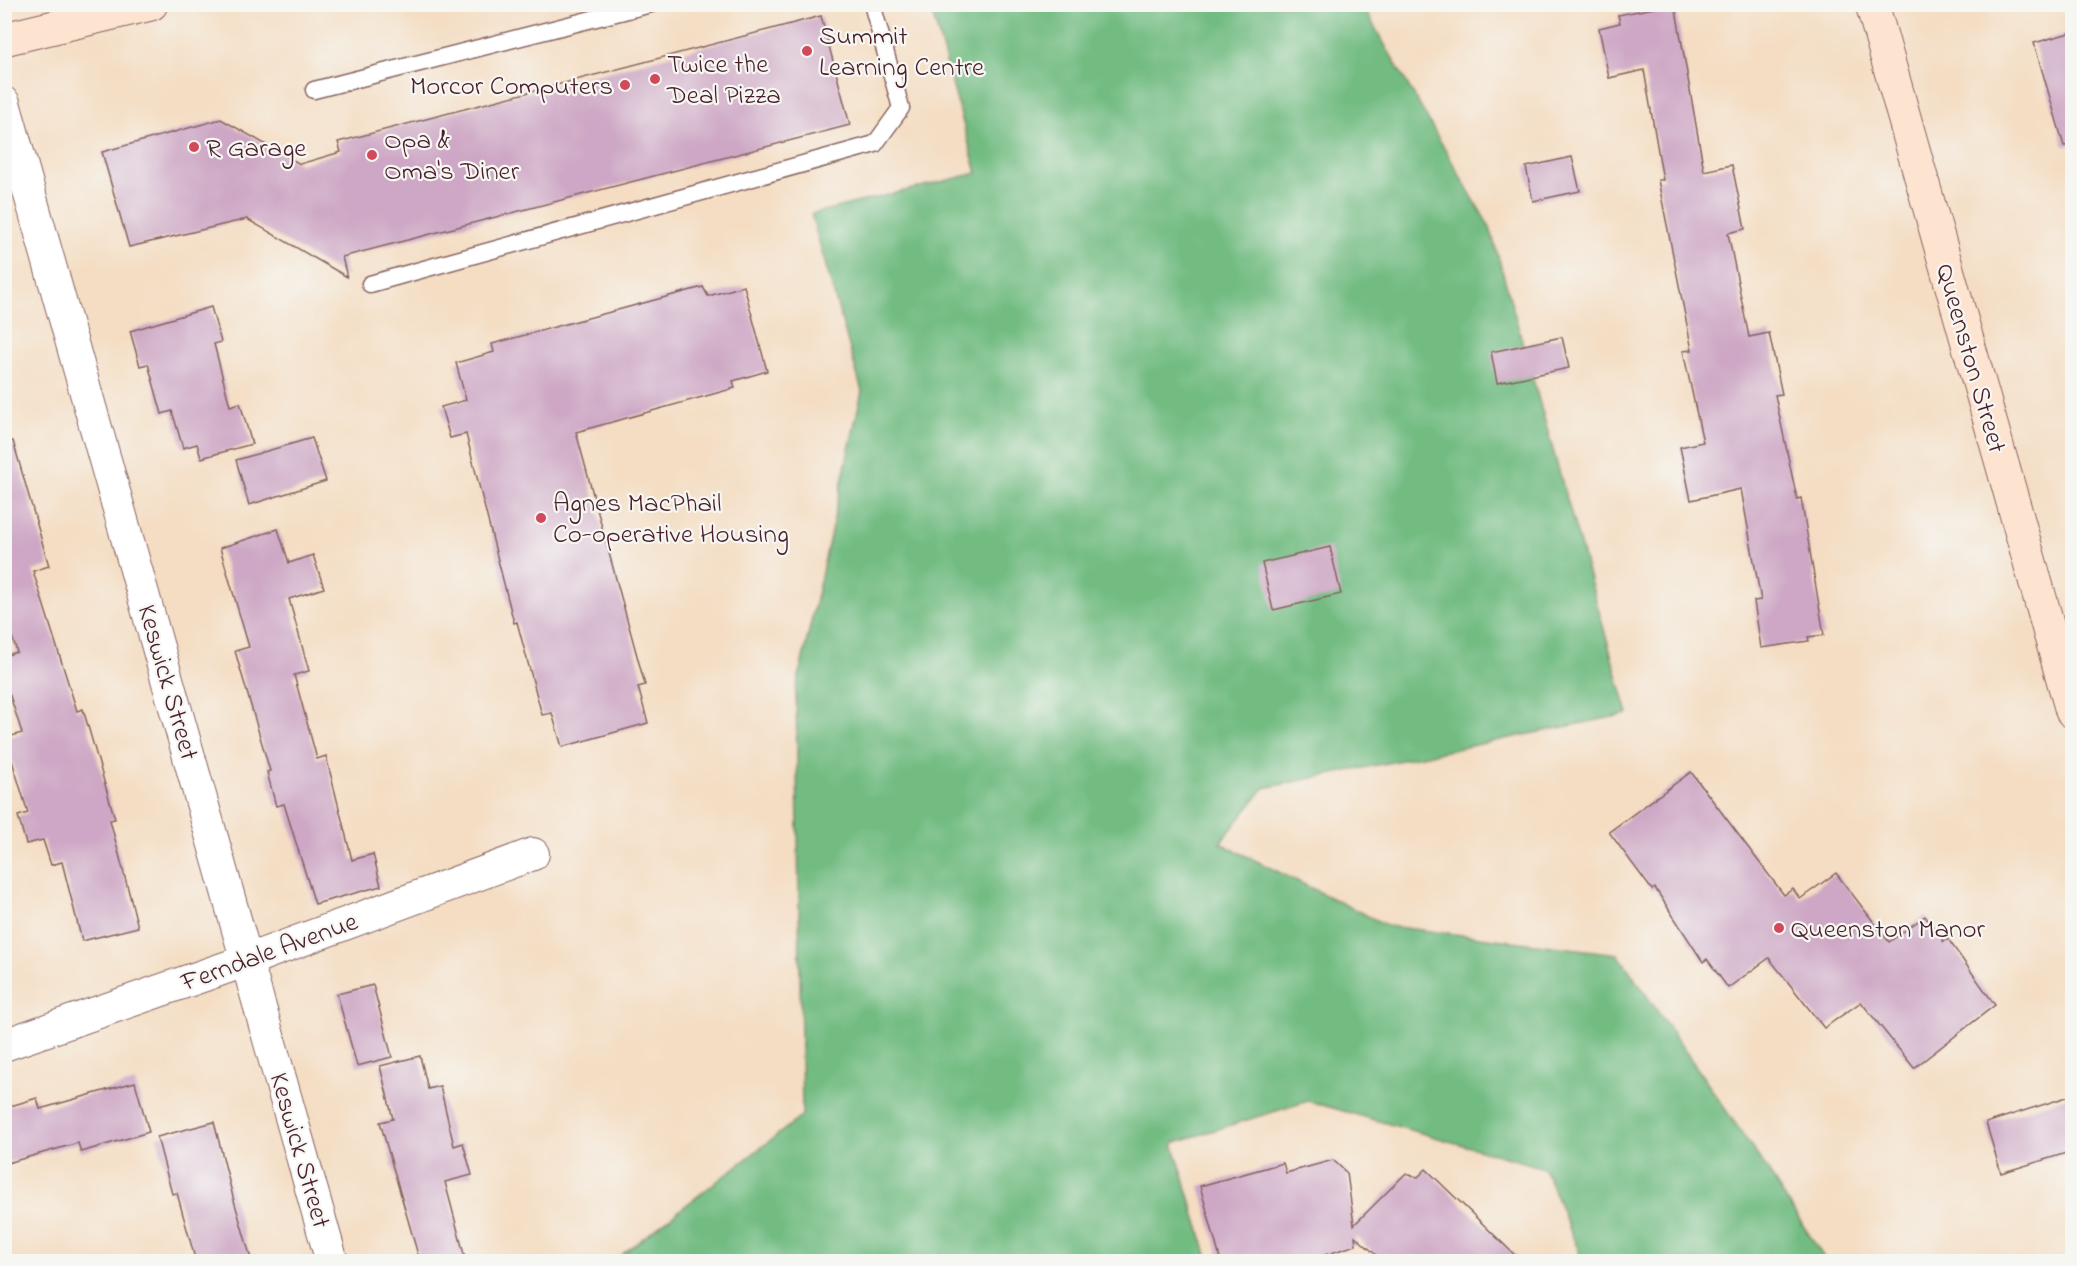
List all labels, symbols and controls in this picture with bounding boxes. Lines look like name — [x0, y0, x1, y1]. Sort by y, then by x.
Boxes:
place label: Summit Learning Centre — [819, 18, 985, 88]
marker: Summit Learning Centre — [800, 44, 814, 58]
place label: Twice the Deal Pizza — [666, 46, 781, 116]
place label: Morcor Computers — [410, 68, 613, 107]
marker: Twice the Deal Pizza — [648, 72, 662, 86]
marker: Morcor Computers — [618, 78, 632, 92]
place label: Opa & Oma's Diner — [384, 122, 520, 192]
place label: R Garage — [206, 130, 307, 169]
marker: R Garage — [187, 140, 201, 154]
marker: Opa & Oma's Diner — [365, 148, 379, 162]
street label: Queenston Street — [1924, 260, 2015, 458]
place label: Agnes MacPhail Co-operative Housing — [553, 485, 789, 555]
marker: Agnes MacPhail Co-operative Housing — [534, 511, 548, 525]
street label: Keswick Street — [126, 600, 207, 765]
street label: Ferndale Avenue — [175, 903, 364, 1004]
place label: Queenston Manor — [1791, 911, 1985, 950]
marker: Queenston Manor — [1772, 921, 1786, 935]
street label: Keswick Street — [258, 1068, 339, 1233]

